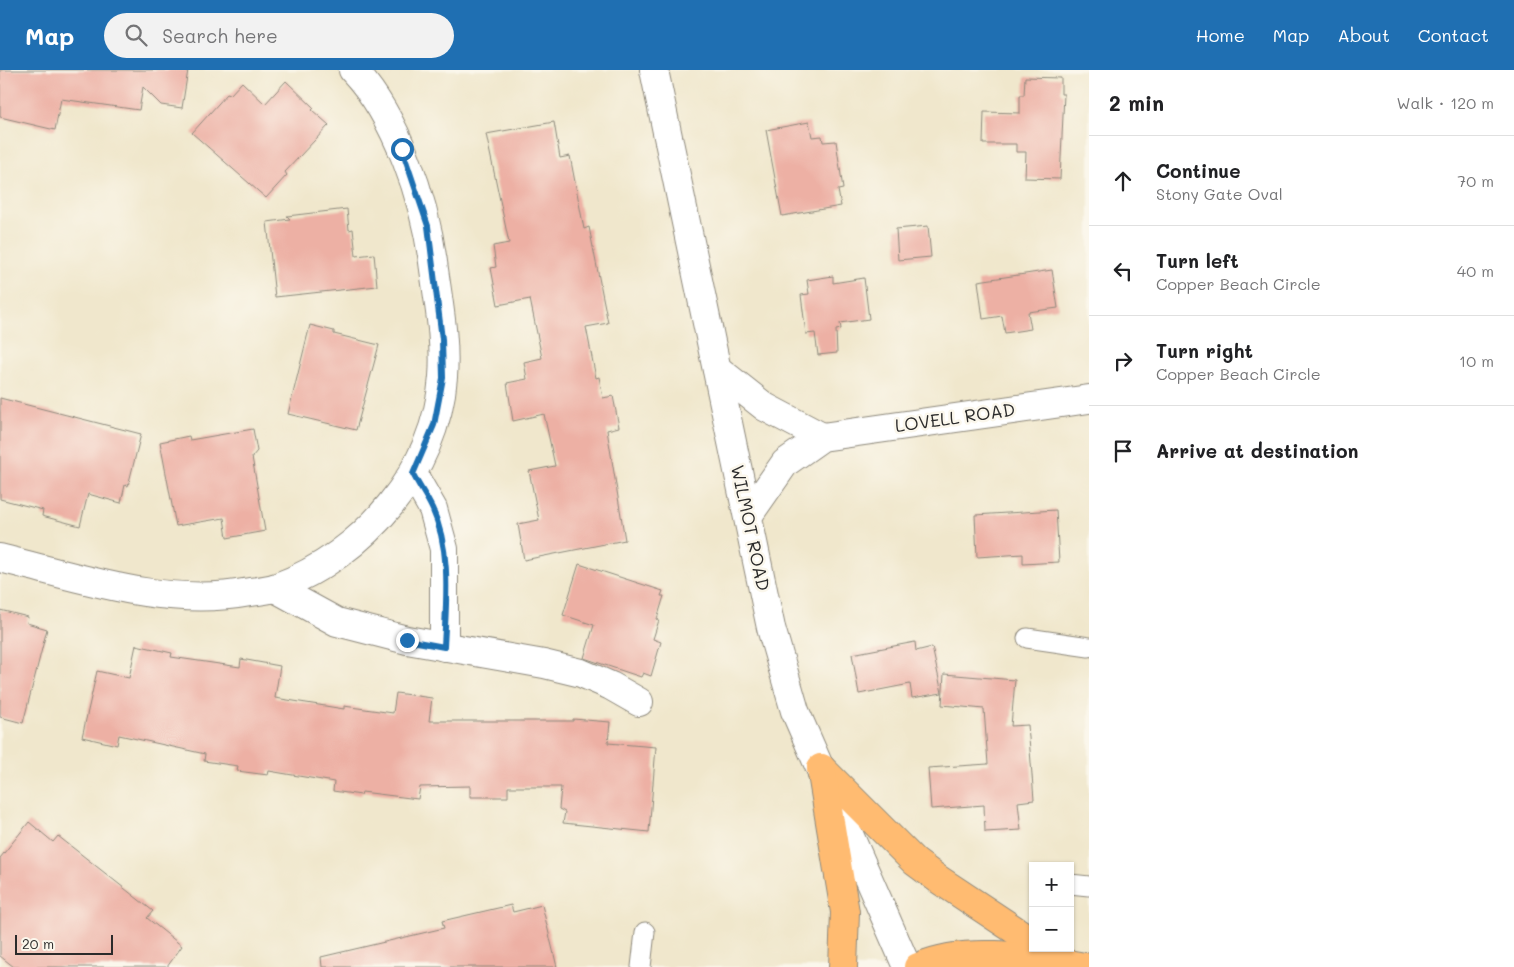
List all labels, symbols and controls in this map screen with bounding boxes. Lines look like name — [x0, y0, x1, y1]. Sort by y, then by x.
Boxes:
search box — [104, 13, 454, 58]
text: Map — [25, 20, 74, 51]
icon: search — [122, 21, 150, 49]
text: Search here — [162, 23, 278, 48]
text: Home — [1196, 23, 1245, 47]
text: Map — [1273, 23, 1309, 47]
text: About — [1337, 23, 1390, 47]
text: Contact — [1418, 23, 1489, 47]
text: 2 min — [1109, 89, 1164, 116]
text: Walk · 120 m — [1396, 92, 1494, 113]
route start — [391, 138, 414, 161]
text: Continue — [1156, 158, 1241, 183]
icon: ahead — [1109, 167, 1137, 195]
text: 70 m — [1457, 170, 1494, 191]
text: Stony Gate Oval — [1156, 183, 1283, 204]
text: Turn left — [1156, 248, 1239, 273]
icon: left — [1109, 257, 1137, 285]
text: 40 m — [1457, 260, 1494, 281]
text: Copper Beach Circle — [1156, 273, 1321, 294]
text: Turn right — [1156, 338, 1253, 363]
icon: right — [1109, 347, 1137, 375]
text: 10 m — [1459, 350, 1494, 371]
text: Copper Beach Circle — [1156, 363, 1321, 384]
street label: LOVELL ROAD — [893, 397, 1016, 437]
icon: arrive — [1109, 437, 1137, 465]
text: Arrive at destination — [1156, 438, 1359, 463]
street label: WILMOT ROAD — [726, 463, 776, 593]
route end — [396, 629, 419, 652]
map controls — [1029, 862, 1074, 952]
button: + — [1029, 862, 1074, 907]
button: − — [1029, 907, 1074, 952]
scale bar — [15, 932, 112, 955]
text: 20 m — [22, 934, 54, 953]

